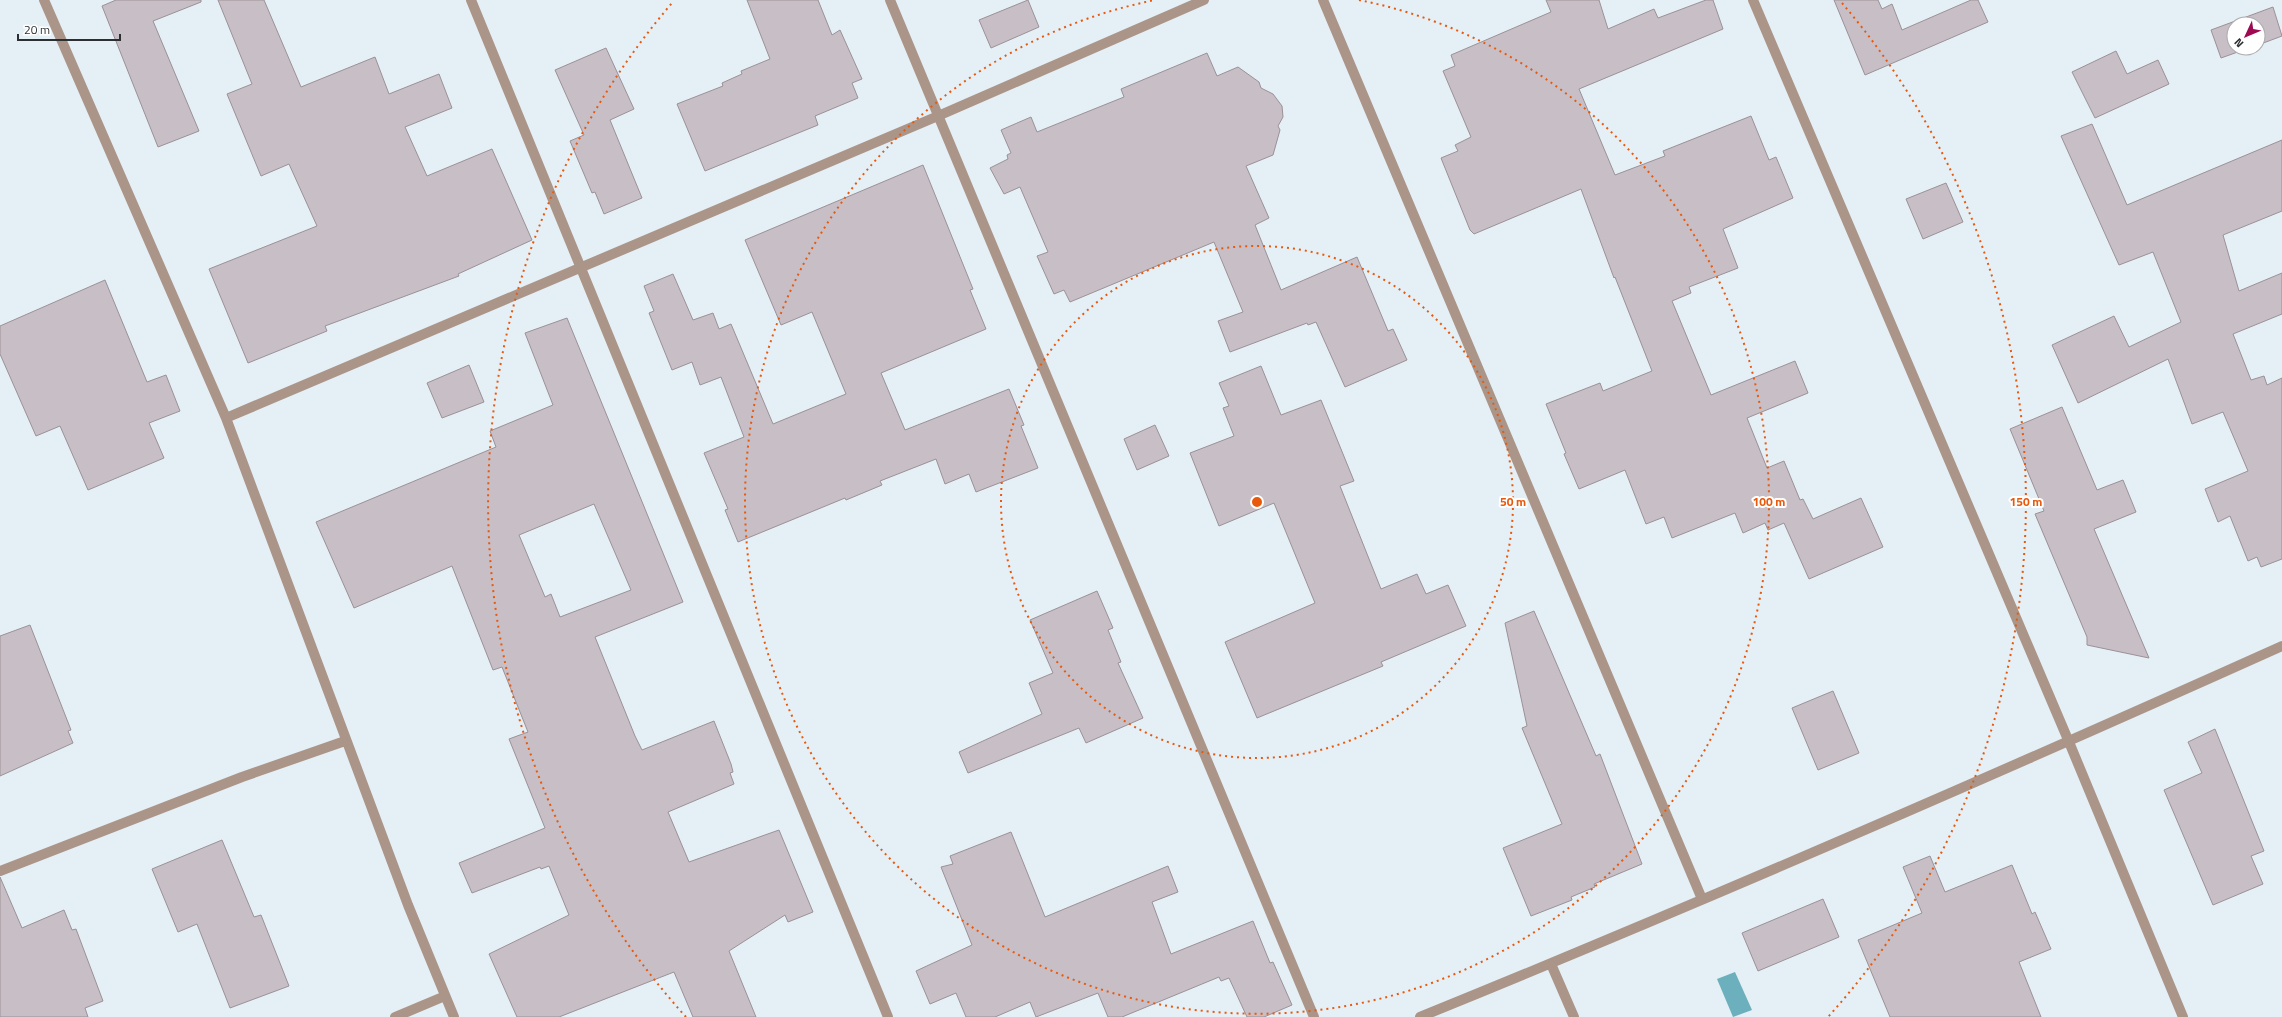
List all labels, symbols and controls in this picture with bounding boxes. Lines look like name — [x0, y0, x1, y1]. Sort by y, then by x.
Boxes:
scale bar — [18, 16, 120, 42]
north arrow — [2226, 16, 2266, 56]
text: 20 m — [24, 20, 50, 39]
text: N — [2230, 35, 2247, 51]
text: 50 m — [1500, 492, 1526, 511]
text: 100 m — [1753, 492, 1785, 511]
text: 150 m — [2010, 492, 2042, 511]
centre of rings — [1250, 495, 1264, 509]

